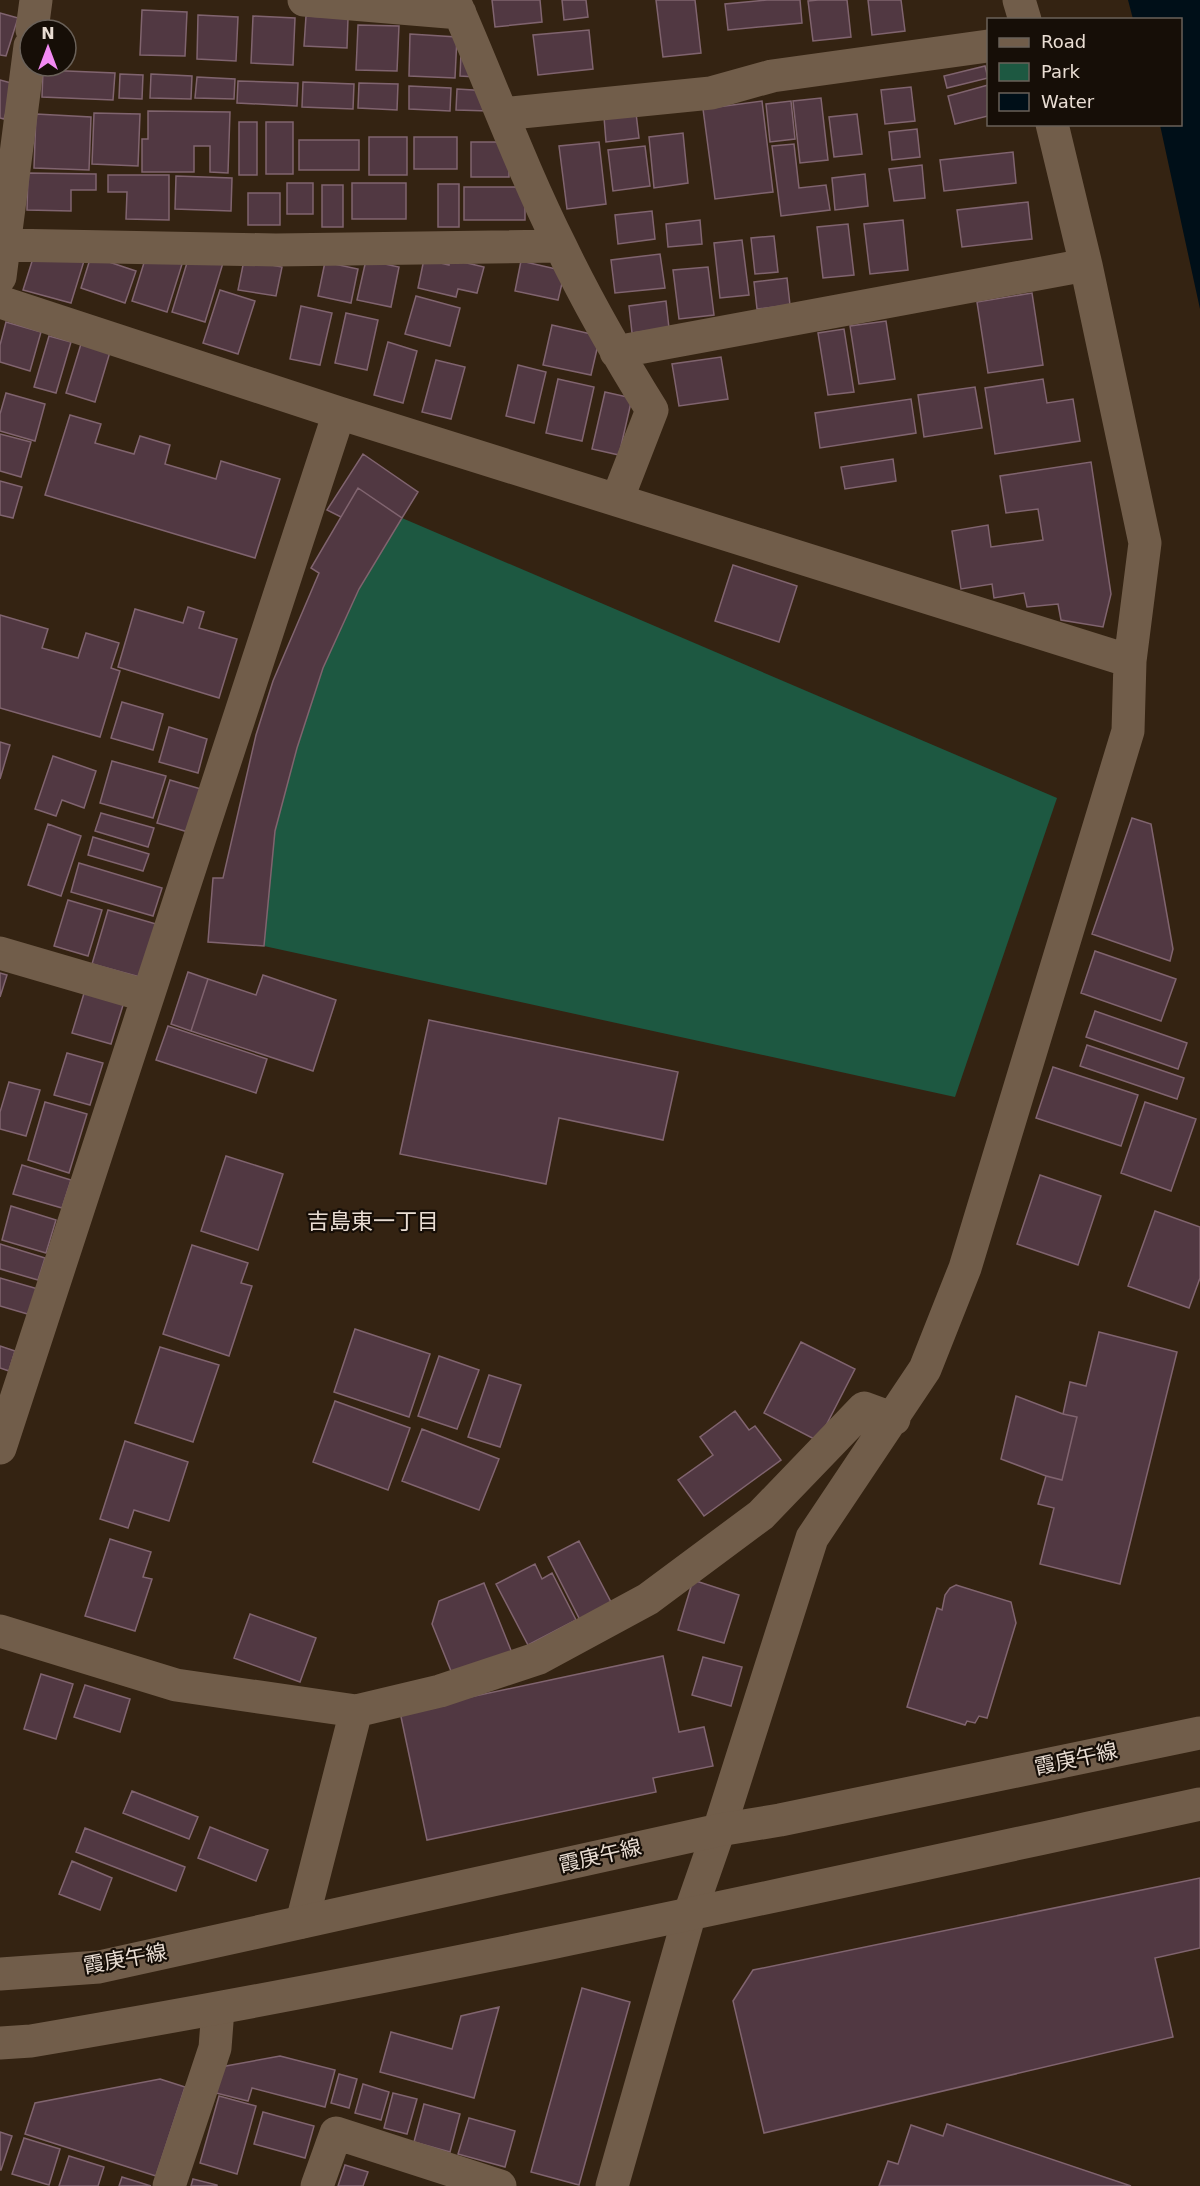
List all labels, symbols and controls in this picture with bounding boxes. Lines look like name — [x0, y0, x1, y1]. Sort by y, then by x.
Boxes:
north arrow — [18, 18, 78, 78]
legend — [987, 18, 1182, 126]
text: N — [41, 24, 55, 43]
text: Road — [1041, 31, 1086, 52]
text: Park — [1041, 61, 1080, 82]
text: Water — [1041, 91, 1095, 112]
district label: 吉島東一丁目 — [307, 1209, 439, 1234]
street label: 霞庚午線 — [1032, 1739, 1120, 1779]
street label: 霞庚午線 — [556, 1835, 644, 1877]
street label: 霞庚午線 — [82, 1940, 168, 1978]

